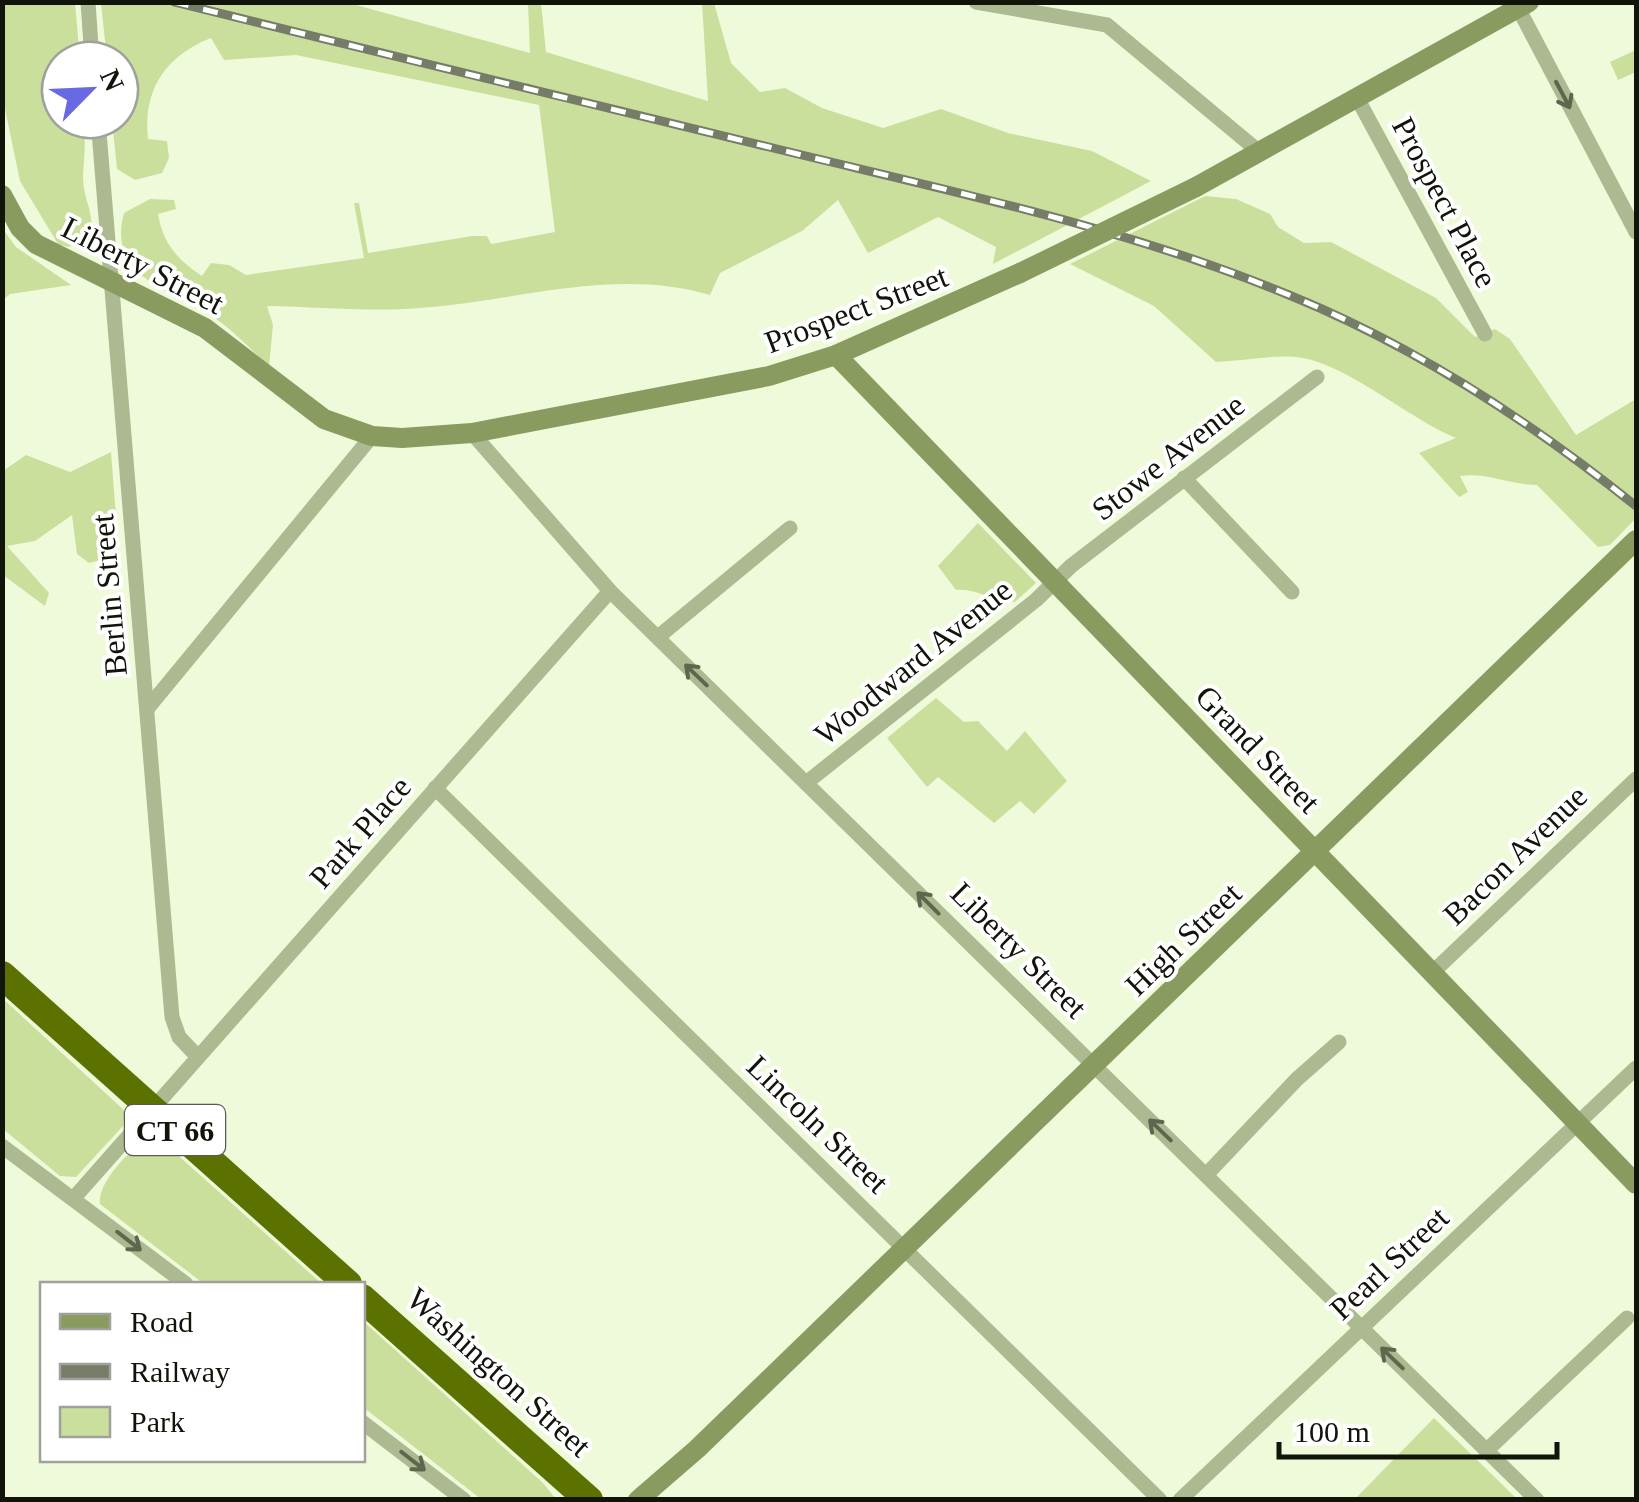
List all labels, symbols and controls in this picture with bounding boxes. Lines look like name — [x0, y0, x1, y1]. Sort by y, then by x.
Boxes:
north arrow — [40, 40, 140, 140]
text: N — [94, 64, 131, 96]
one-way arrow — [1554, 79, 1574, 109]
street label: Prospect Place — [1385, 111, 1505, 293]
street label: Liberty Street — [56, 209, 230, 321]
street label: Prospect Street — [760, 258, 953, 360]
street label: Stowe Avenue — [1085, 386, 1251, 528]
street label: Berlin Street — [84, 512, 134, 678]
street label: Woodward Avenue — [807, 572, 1019, 752]
one-way arrow — [685, 663, 709, 687]
street label: Grand Street — [1189, 678, 1328, 820]
street label: Park Place — [302, 769, 418, 895]
street label: Bacon Avenue — [1436, 778, 1594, 932]
street label: Liberty Street — [944, 875, 1094, 1025]
street label: High Street — [1118, 875, 1248, 1003]
one-way arrow — [916, 891, 940, 915]
street label: Lincoln Street — [740, 1048, 896, 1200]
road number: CT 66 — [125, 1105, 225, 1155]
one-way arrow — [1148, 1119, 1172, 1143]
street label: Pearl Street — [1322, 1199, 1456, 1327]
one-way arrow — [116, 1230, 142, 1252]
street label: Washington Street — [400, 1280, 598, 1464]
legend — [40, 1282, 365, 1462]
text: Road — [130, 1305, 193, 1338]
one-way arrow — [1380, 1347, 1404, 1371]
text: Railway — [130, 1355, 230, 1388]
scale bar — [1279, 1397, 1556, 1459]
text: Park — [130, 1405, 185, 1438]
text: 100 m — [1294, 1415, 1370, 1448]
one-way arrow — [399, 1450, 426, 1471]

